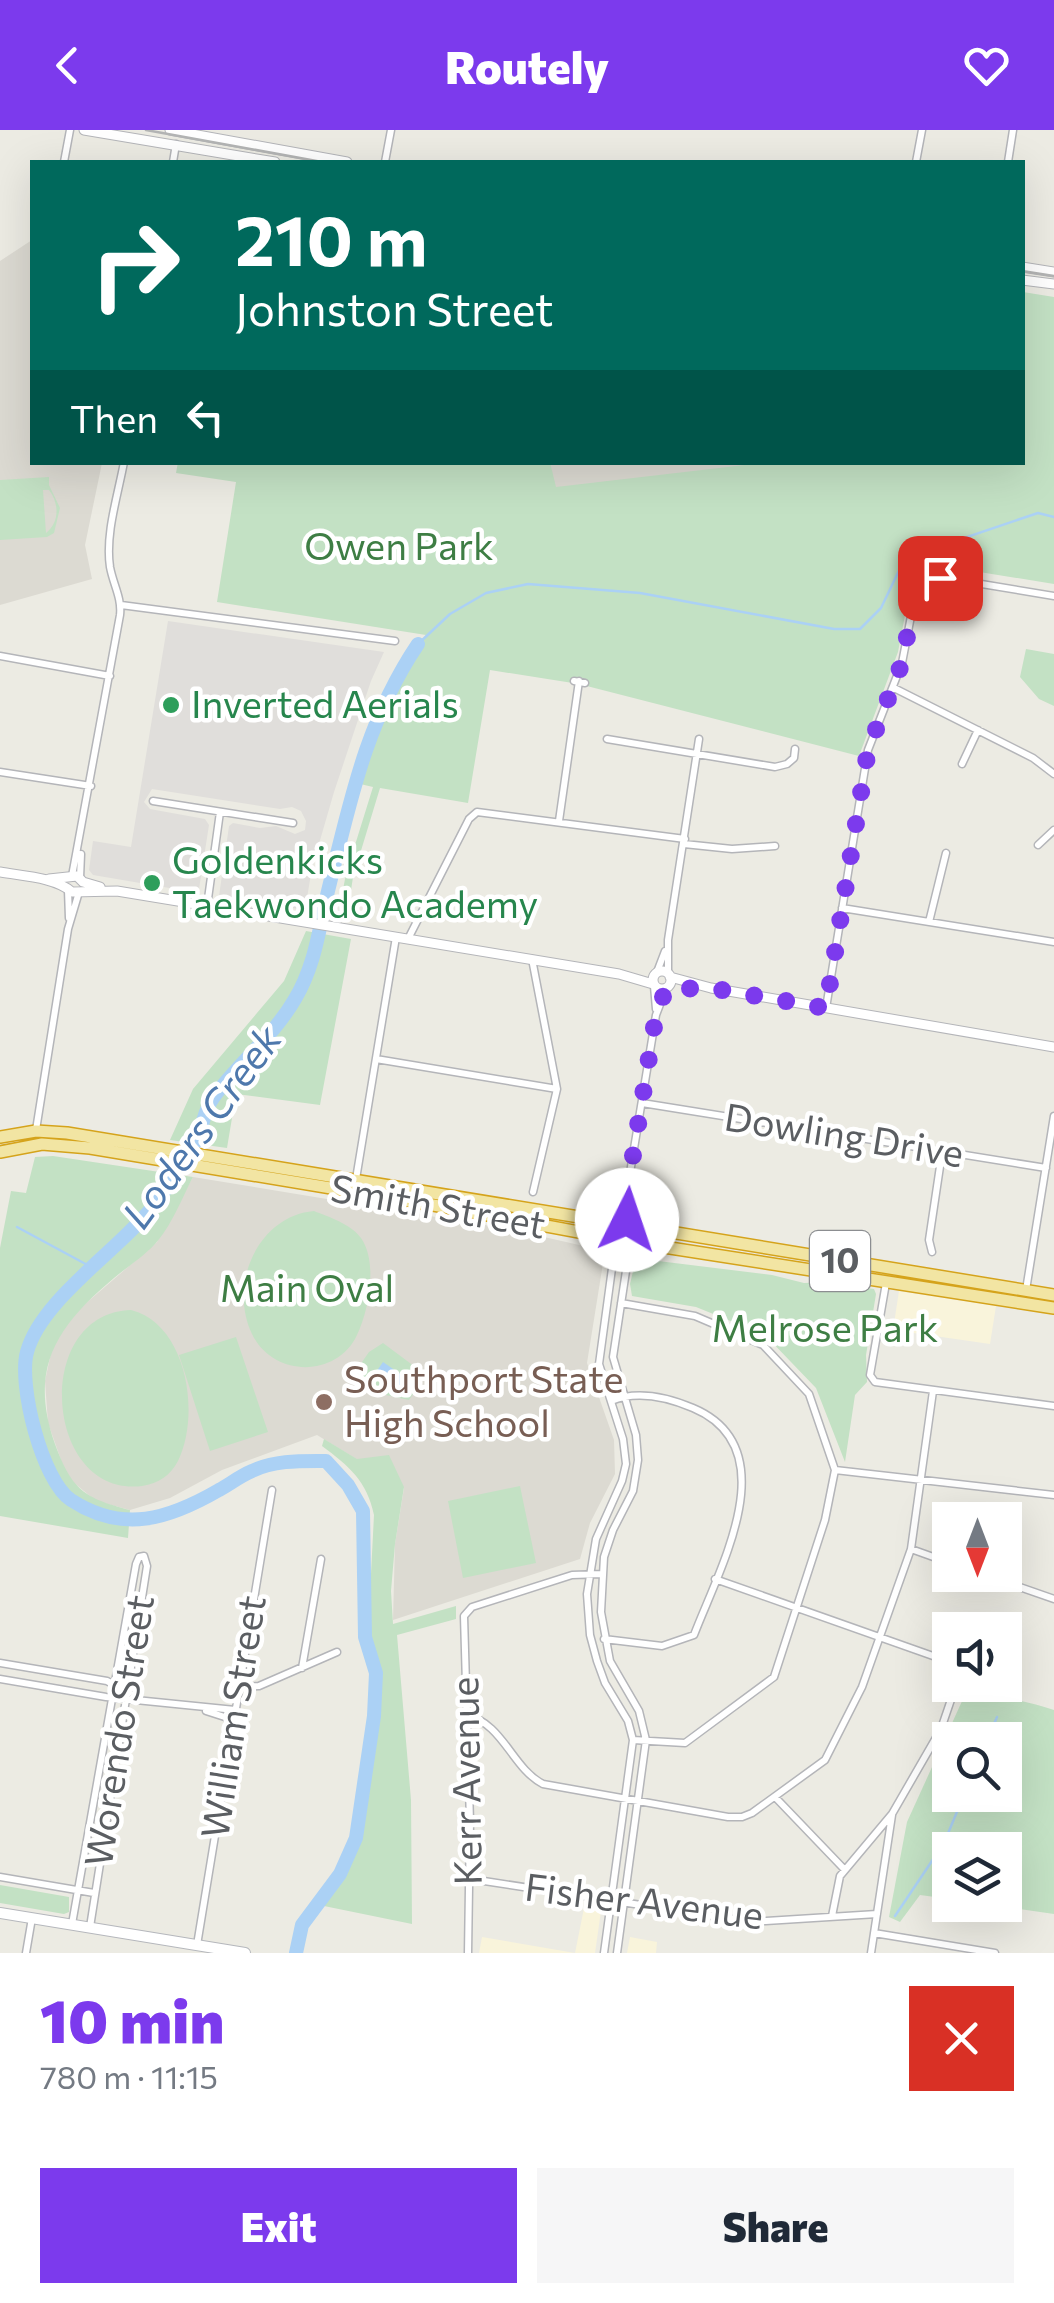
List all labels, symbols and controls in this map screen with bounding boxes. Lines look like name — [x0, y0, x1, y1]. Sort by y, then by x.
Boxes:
icon: back — [40, 38, 95, 93]
text: Routely — [445, 38, 609, 93]
icon: heart — [959, 38, 1014, 93]
text: 210 m — [235, 195, 427, 280]
icon: right — [70, 200, 200, 330]
text: Johnston Street — [235, 280, 554, 335]
icon: left — [178, 390, 233, 445]
text: Then — [70, 394, 158, 441]
park label: Owen Park — [304, 521, 494, 568]
pin — [898, 536, 983, 621]
icon: arrive — [913, 551, 968, 606]
place label: Inverted Aerials — [191, 679, 459, 726]
marker: Inverted Aerials — [160, 694, 182, 716]
place label: Goldenkicks Taekwondo Academy — [172, 835, 538, 926]
marker: Goldenkicks Taekwondo Academy — [141, 872, 163, 894]
water label: Loders Creek — [110, 1013, 291, 1236]
street label: Dowling Drive — [722, 1091, 967, 1176]
street label: Smith Street — [327, 1163, 549, 1247]
position arrow — [575, 1168, 679, 1272]
road number: 10 — [810, 1231, 870, 1291]
park label: Main Oval — [220, 1263, 394, 1310]
park label: Melrose Park — [712, 1303, 938, 1350]
place label: Southport State High School — [344, 1354, 624, 1445]
marker: Southport State High School — [313, 1391, 335, 1413]
north arrow — [932, 1502, 1022, 1592]
map controls — [932, 1502, 1022, 1922]
street label: Worendo Street — [73, 1591, 162, 1870]
street label: William Street — [189, 1592, 274, 1841]
button: sound — [932, 1612, 1022, 1702]
street label: Kerr Avenue — [439, 1676, 490, 1886]
button: search — [932, 1722, 1022, 1812]
button: layers — [932, 1832, 1022, 1922]
street label: Fisher Avenue — [522, 1862, 766, 1937]
text: 10 min — [40, 1982, 224, 2055]
button: close — [909, 1986, 1014, 2091]
text: 780 m · 11:15 — [40, 2056, 218, 2096]
button: Exit — [40, 2168, 517, 2283]
button: Share — [537, 2168, 1014, 2283]

